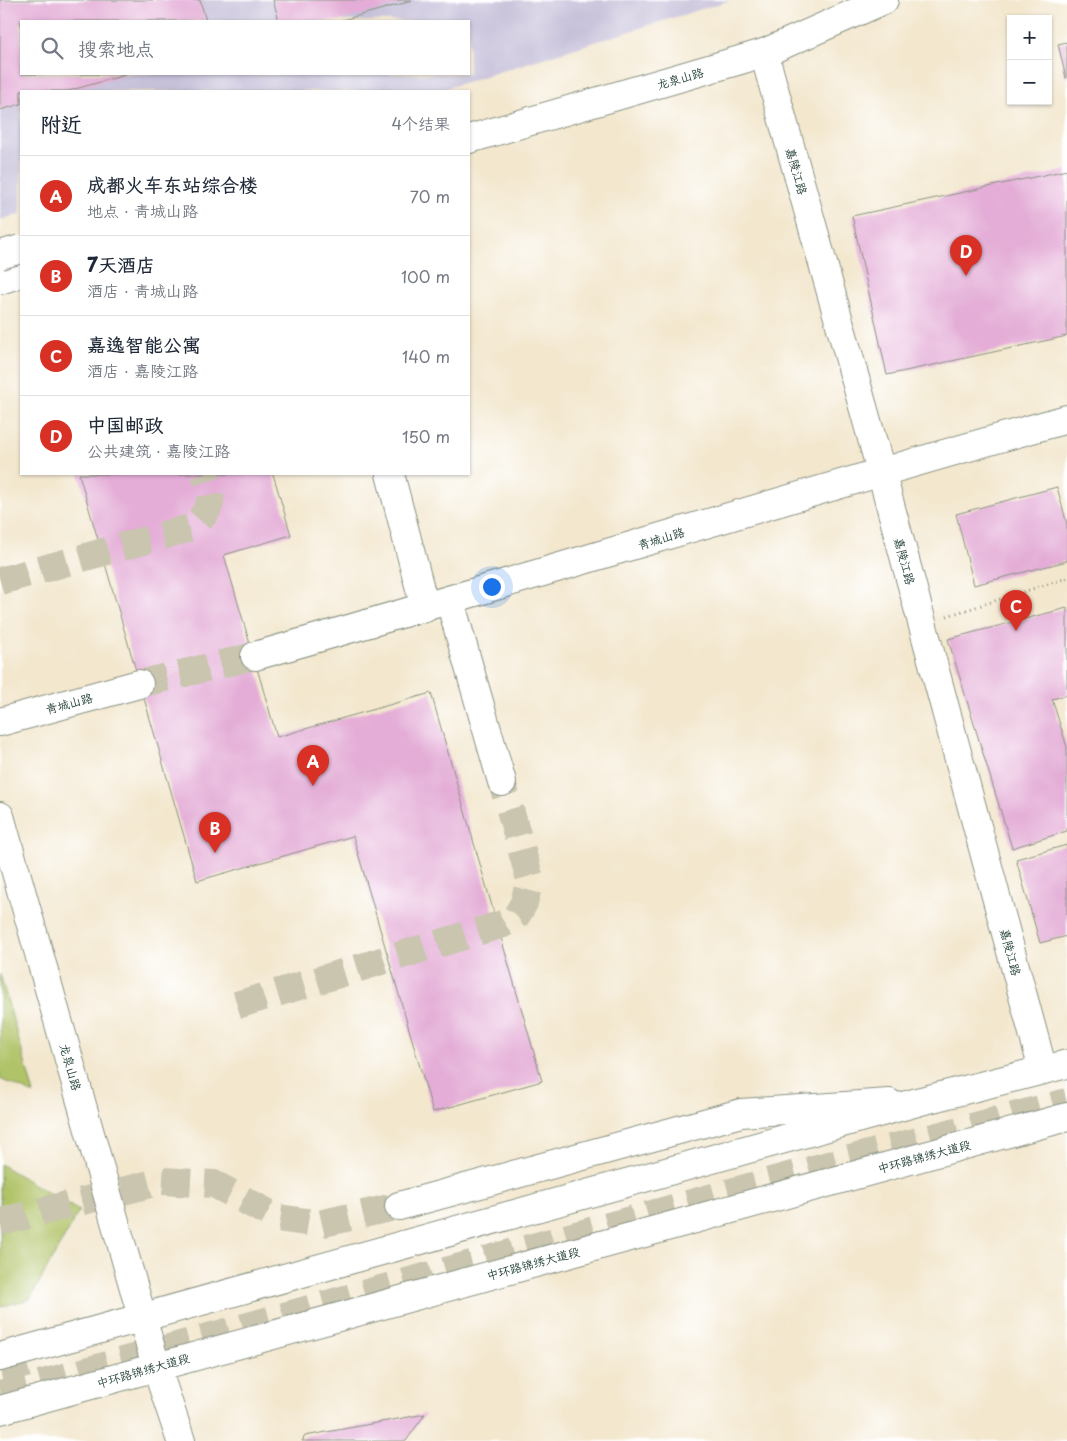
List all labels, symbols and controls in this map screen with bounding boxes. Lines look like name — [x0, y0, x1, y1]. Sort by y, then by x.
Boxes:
map controls — [1007, 15, 1052, 105]
button: + — [1007, 15, 1052, 60]
search box — [20, 20, 470, 75]
icon: search — [38, 34, 66, 62]
text: 搜索地点 — [78, 34, 154, 62]
button: − — [1007, 60, 1052, 105]
street label: 龙泉山路 — [654, 63, 706, 93]
text: 附近 — [40, 107, 82, 139]
text: 4个结果 — [391, 111, 450, 135]
street label: 嘉陵江路 — [782, 145, 812, 197]
text: 成都火车东站综合楼 — [87, 170, 258, 198]
text: A — [50, 184, 62, 208]
text: 70 m — [410, 184, 450, 208]
text: 地点 · 青城山路 — [87, 198, 198, 222]
pin: D — [950, 235, 982, 276]
text: 7天酒店 — [87, 250, 155, 278]
text: B — [51, 264, 61, 288]
text: 100 m — [401, 264, 450, 288]
text: 酒店 · 青城山路 — [87, 278, 198, 302]
text: 嘉逸智能公寓 — [87, 330, 201, 358]
text: C — [50, 344, 62, 368]
text: 140 m — [402, 344, 450, 368]
text: 酒店 · 嘉陵江路 — [87, 358, 198, 382]
text: 中国邮政 — [87, 410, 163, 438]
text: D — [50, 424, 62, 448]
text: 150 m — [402, 424, 450, 448]
text: 公共建筑 · 嘉陵江路 — [87, 438, 230, 462]
street label: 青城山路 — [635, 522, 687, 554]
street label: 嘉陵江路 — [890, 535, 920, 587]
your location — [479, 574, 505, 600]
pin: C — [1000, 590, 1032, 631]
street label: 青城山路 — [43, 688, 95, 718]
pin: A — [297, 745, 329, 786]
pin: B — [199, 812, 231, 853]
street label: 嘉陵江路 — [996, 926, 1026, 978]
street label: 龙泉山路 — [56, 1041, 86, 1093]
street label: 中环路锦绣大道段 — [875, 1135, 973, 1177]
street label: 中环路锦绣大道段 — [484, 1242, 582, 1284]
street label: 中环路锦绣大道段 — [94, 1348, 192, 1392]

